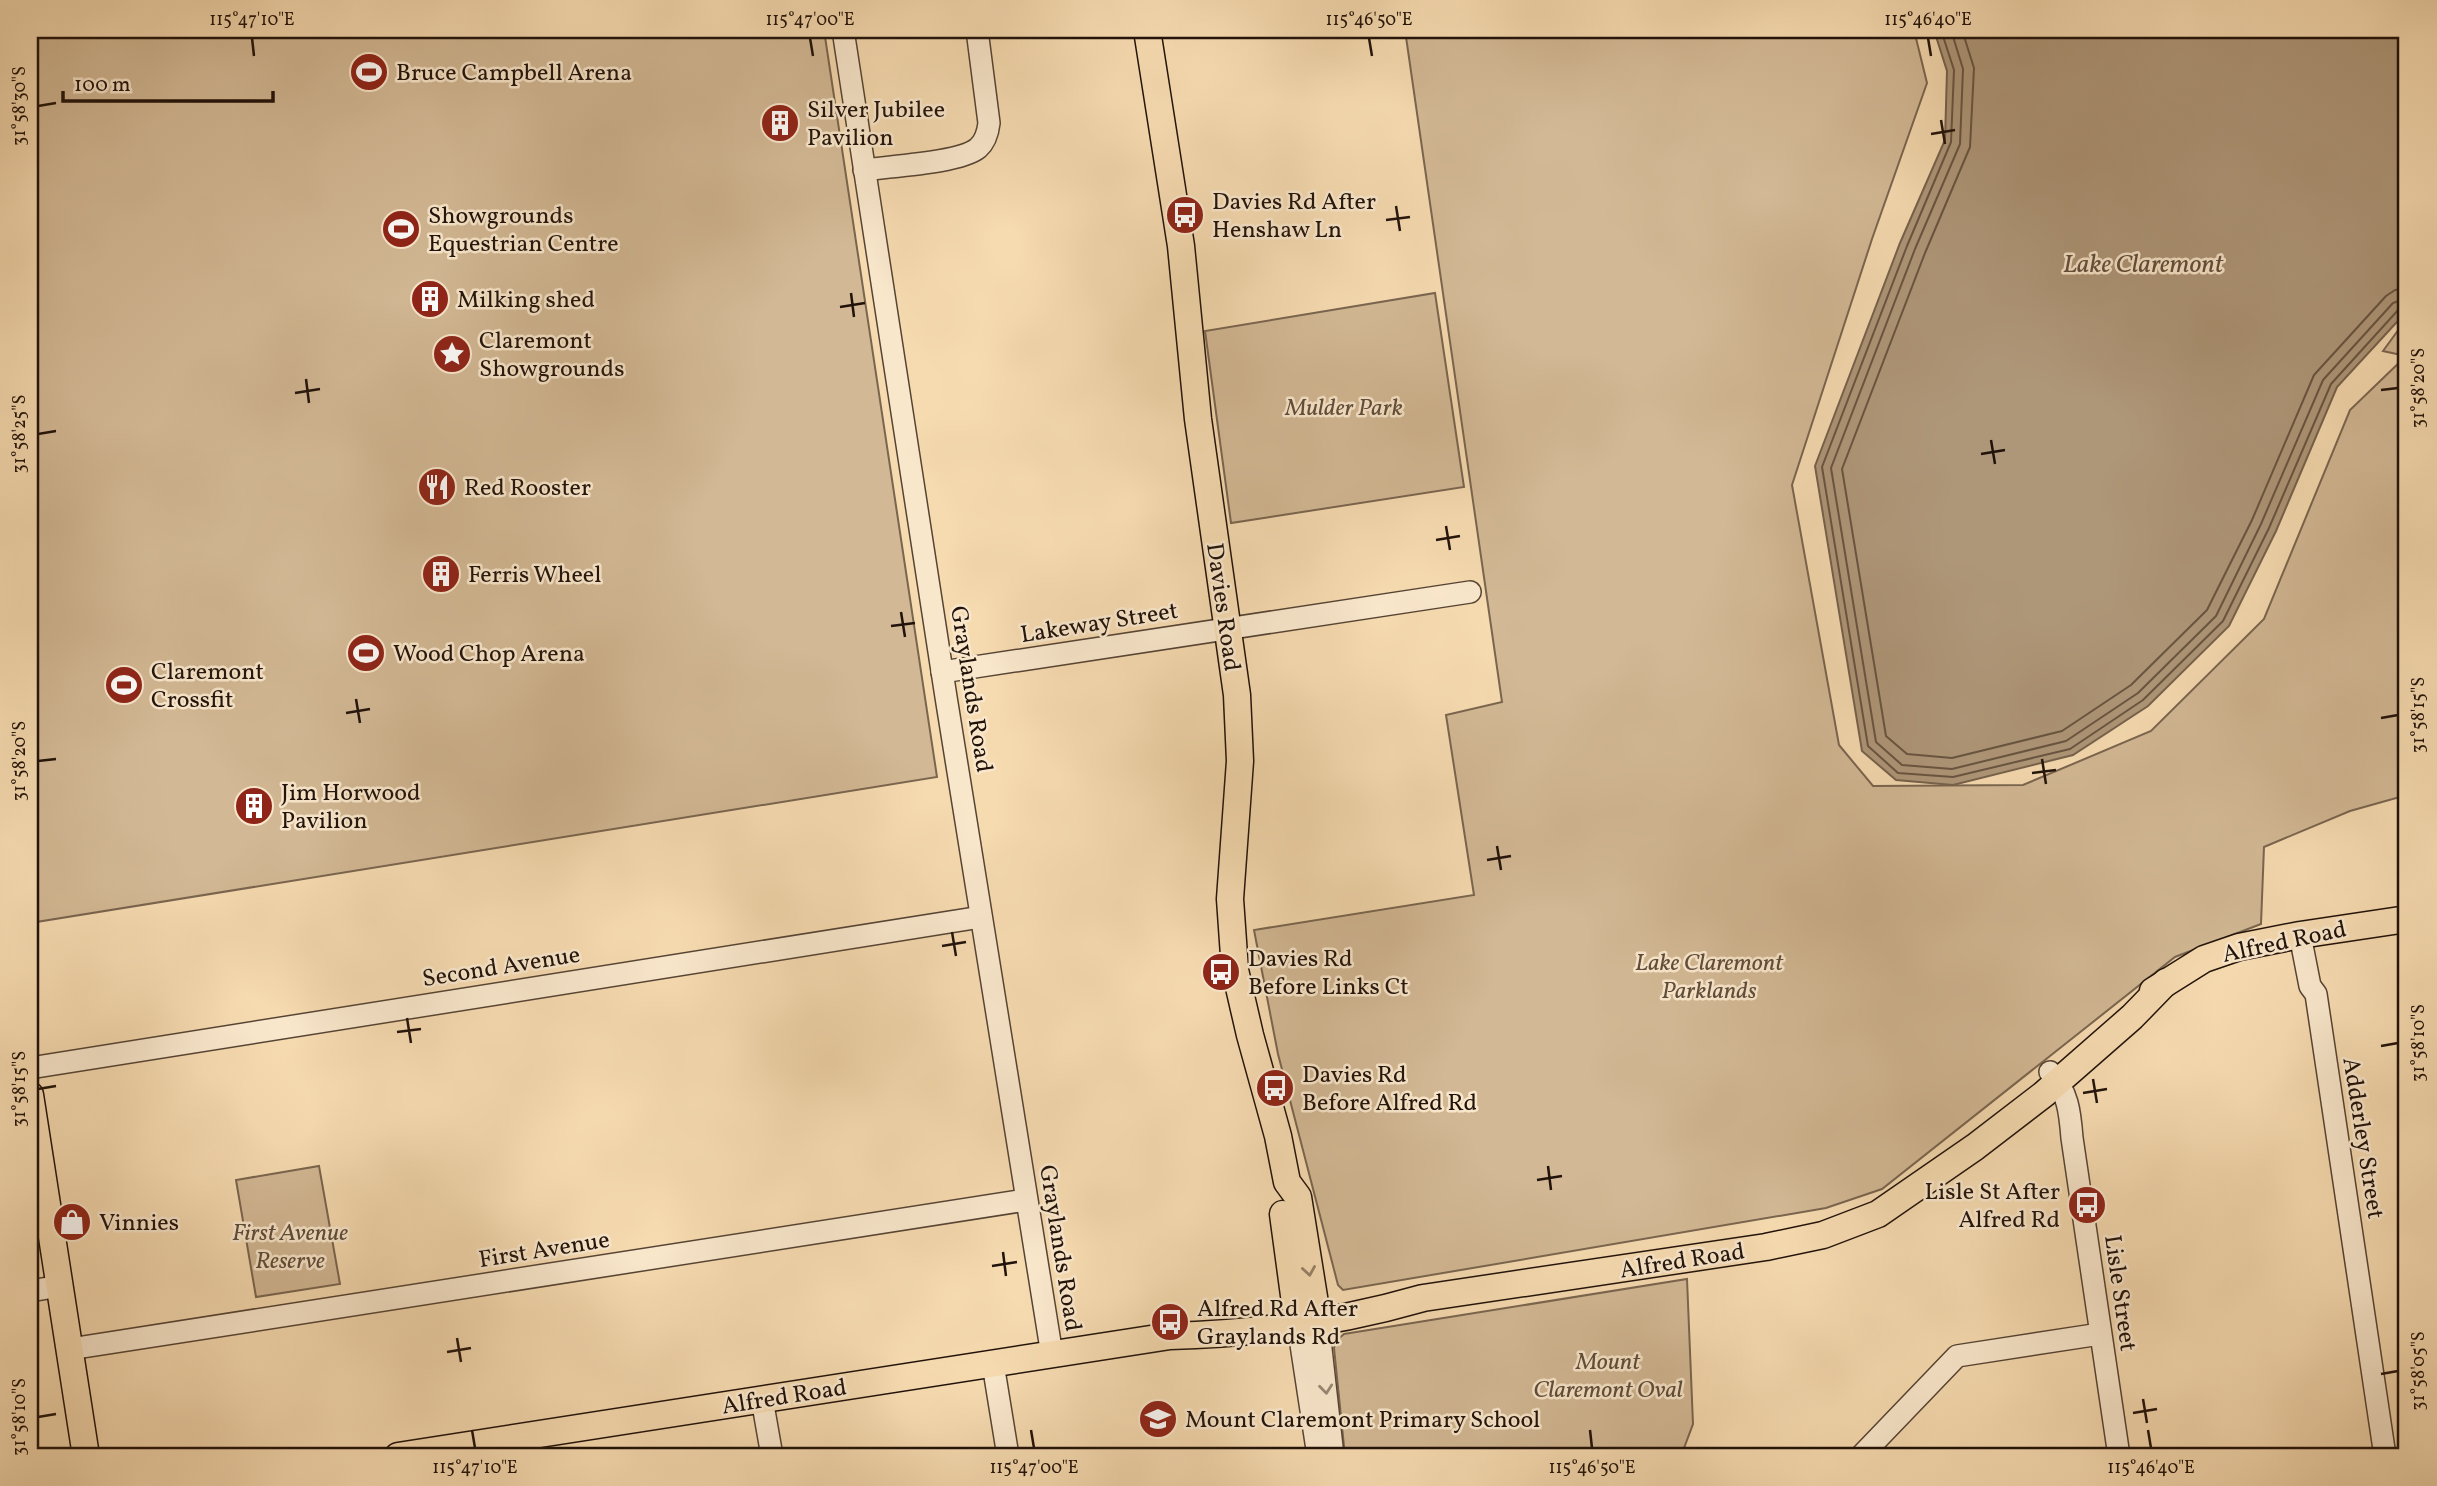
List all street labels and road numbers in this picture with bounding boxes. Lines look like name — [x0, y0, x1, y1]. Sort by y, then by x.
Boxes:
street label: Davies Road — [1196, 541, 1248, 674]
street label: Lakeway Street — [1018, 595, 1181, 653]
street label: Graylands Road — [940, 604, 1000, 775]
street label: Alfred Road — [2219, 913, 2350, 973]
street label: Second Avenue — [420, 939, 583, 997]
street label: Adderley Street — [2332, 1055, 2392, 1222]
street label: Graylands Road — [1029, 1163, 1089, 1334]
street label: First Avenue — [476, 1224, 612, 1278]
street label: Lisle Street — [2094, 1233, 2144, 1354]
street label: Alfred Road — [1617, 1235, 1747, 1289]
street label: Alfred Road — [719, 1371, 849, 1425]

